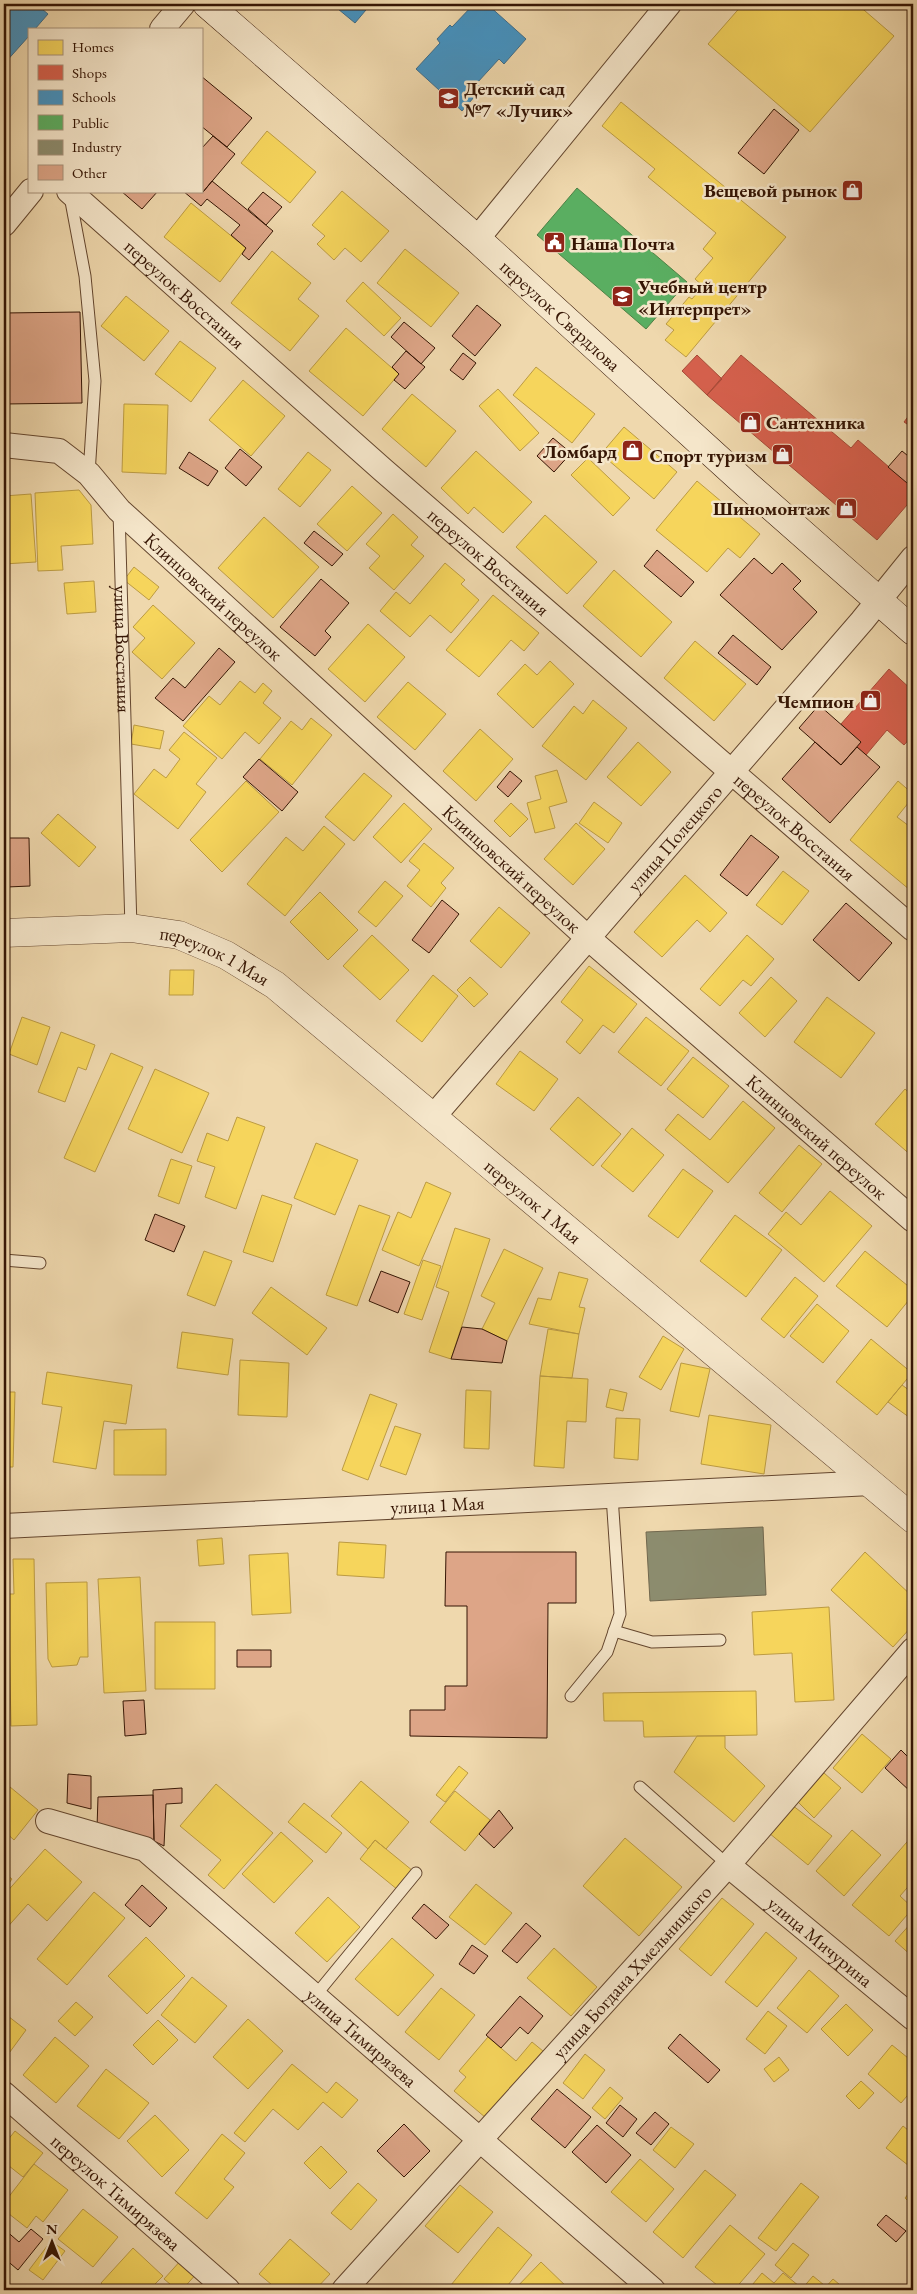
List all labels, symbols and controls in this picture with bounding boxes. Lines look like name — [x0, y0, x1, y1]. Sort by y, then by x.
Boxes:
legend — [28, 28, 202, 192]
text: Homes — [72, 37, 114, 56]
text: Shops — [72, 63, 107, 82]
place label: Детский сад №7 «Лучик» — [464, 76, 573, 123]
text: Schools — [72, 87, 116, 106]
school or university icon: Детский сад №7 «Лучик» — [436, 87, 460, 111]
text: Public — [72, 113, 109, 132]
text: Industry — [72, 137, 122, 156]
text: Other — [72, 163, 107, 182]
place label: Вещевой рынок — [704, 178, 837, 203]
shop icon: Вещевой рынок — [841, 178, 865, 202]
public building icon: Наша Почта — [543, 231, 567, 255]
place label: Наша Почта — [571, 231, 676, 256]
street label: переулок Восстания — [119, 234, 250, 355]
street label: переулок Свердлова — [495, 254, 626, 377]
place label: Учебный центр «Интерпрет» — [637, 274, 767, 321]
school or university icon: Учебный центр «Интерпрет» — [610, 285, 634, 309]
shop icon: Сантехника — [738, 410, 762, 434]
place label: Сантехника — [766, 410, 866, 435]
place label: Ломбард — [543, 439, 617, 464]
shop icon: Ломбард — [621, 439, 645, 463]
place label: Спорт туризм — [650, 443, 767, 468]
shop icon: Спорт туризм — [771, 443, 795, 467]
place label: Шиномонтаж — [713, 496, 831, 521]
shop icon: Шиномонтаж — [834, 496, 858, 520]
street label: переулок Восстания — [422, 502, 555, 622]
street label: Клинцовский переулок — [139, 527, 288, 666]
street label: улица Восстания — [108, 585, 137, 714]
place label: Чемпион — [777, 689, 854, 714]
shop icon: Чемпион — [858, 689, 882, 713]
street label: переулок Восстания — [729, 768, 861, 887]
street label: улица Полецкого — [622, 780, 728, 897]
street label: Клинцовский переулок — [437, 799, 586, 939]
street label: переулок 1 Мая — [158, 920, 274, 992]
street label: Клинцовский переулок — [741, 1069, 892, 1205]
street label: переулок 1 Мая — [479, 1154, 587, 1250]
street label: улица 1 Мая — [390, 1490, 486, 1520]
street label: улица Богдана Хмельницкого — [547, 1880, 717, 2064]
street label: улица Мичурина — [762, 1891, 878, 1993]
street label: улица Тимирязева — [301, 1982, 423, 2093]
street label: переулок Тимирязева — [46, 2129, 186, 2256]
north arrow — [28, 2216, 78, 2266]
text: N — [46, 2220, 58, 2238]

